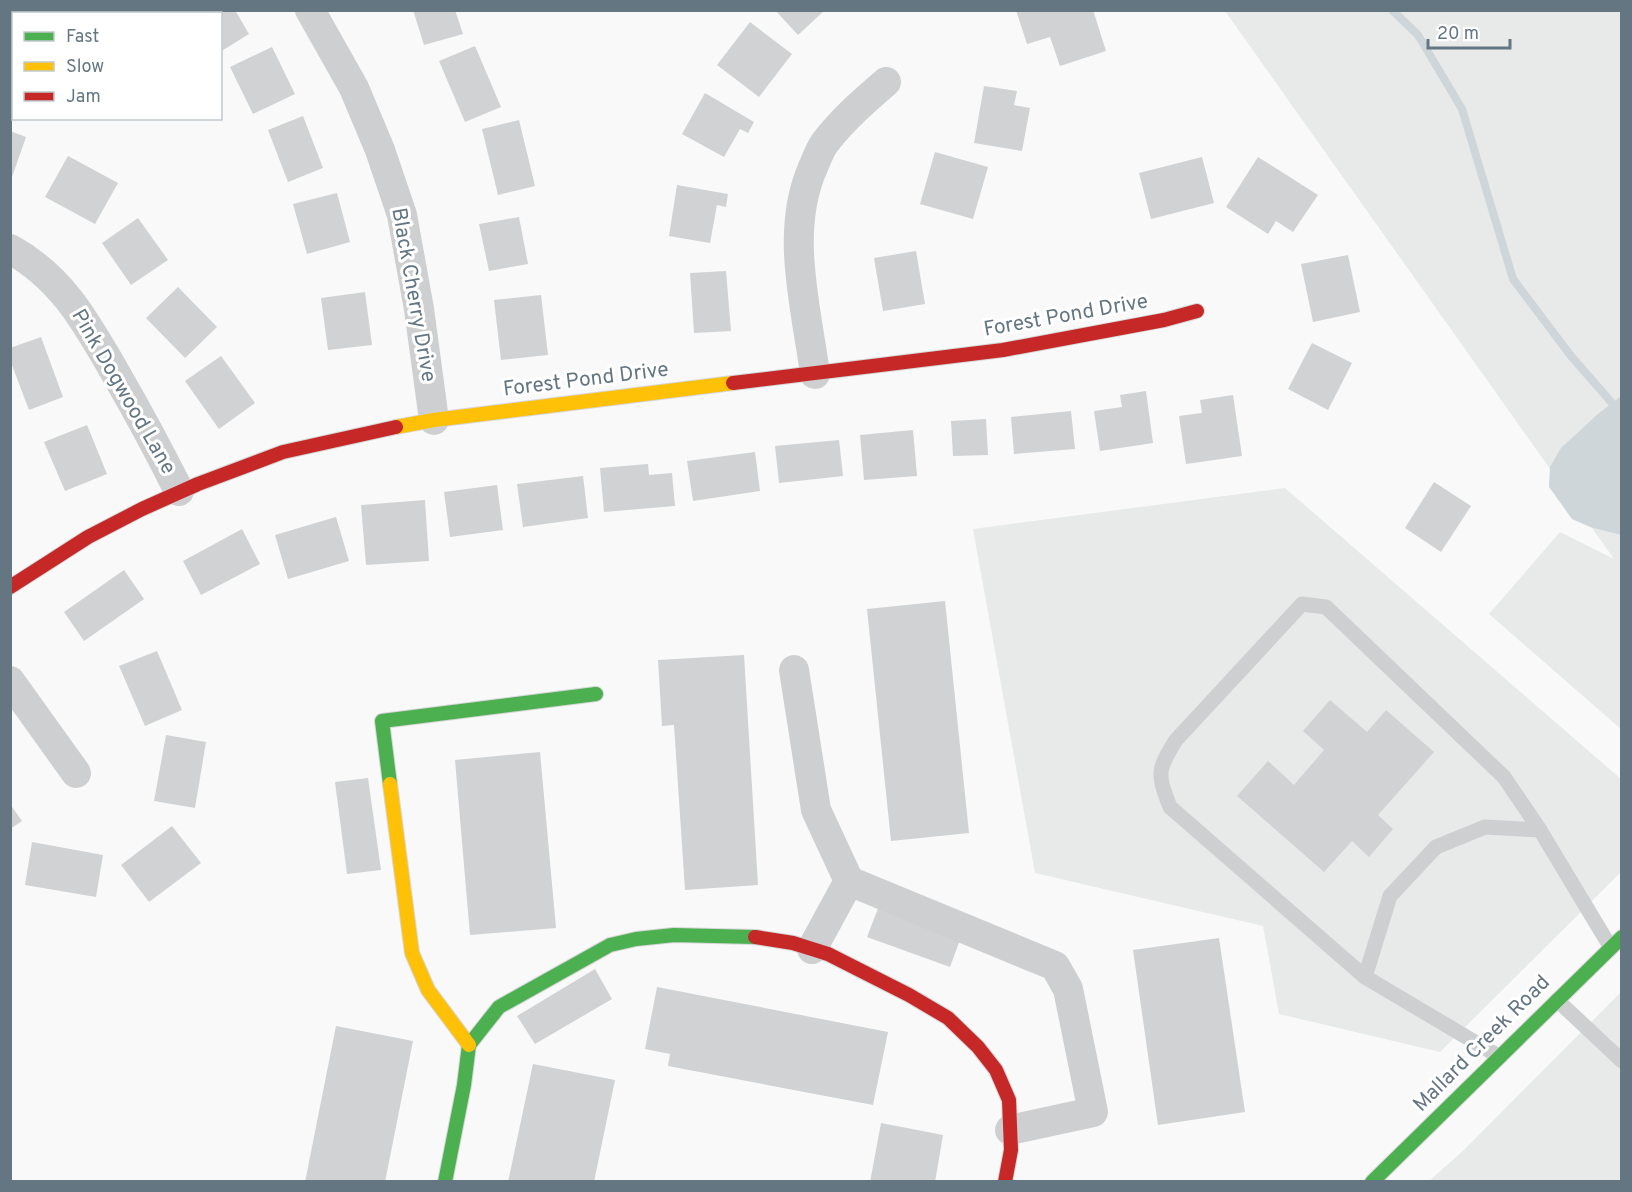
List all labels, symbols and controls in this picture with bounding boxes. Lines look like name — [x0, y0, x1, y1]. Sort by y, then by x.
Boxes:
legend — [12, 12, 222, 120]
scale bar — [1428, 12, 1510, 50]
text: 20 m — [1437, 23, 1479, 46]
text: Fast — [66, 26, 99, 49]
text: Slow — [66, 56, 104, 79]
text: Jam — [66, 86, 101, 109]
street label: Black Cherry Drive — [384, 206, 442, 384]
street label: Forest Pond Drive — [982, 288, 1150, 344]
street label: Pink Dogwood Lane — [65, 304, 181, 480]
street label: Forest Pond Drive — [502, 356, 670, 404]
street label: Mallard Creek Road — [1408, 970, 1556, 1118]

